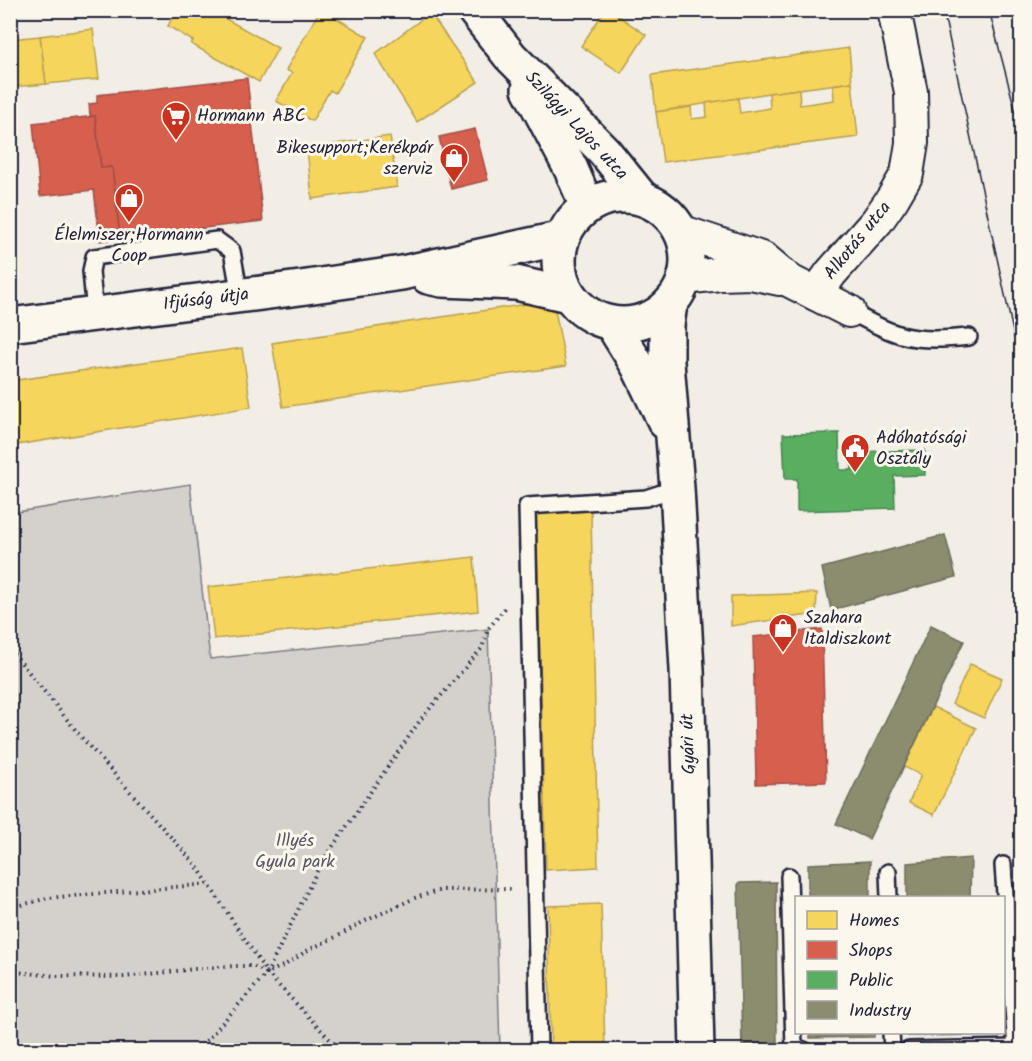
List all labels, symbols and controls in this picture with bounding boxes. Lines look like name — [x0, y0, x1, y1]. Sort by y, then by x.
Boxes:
street label: Szilágyi Lajos utca — [517, 65, 635, 187]
supermarket icon: Hormann ABC — [160, 100, 192, 142]
place label: Hormann ABC — [197, 102, 306, 131]
place label: Bikesupport;Kerékpár szerviz — [277, 134, 434, 184]
shop icon: Bikesupport;Kerékpár szerviz — [438, 142, 470, 184]
shop icon: Élelmiszer;Hormann Coop — [113, 182, 145, 224]
street label: Alkotás utca — [817, 195, 899, 287]
place label: Élelmiszer;Hormann Coop — [54, 221, 204, 271]
street label: Ifjúság útja — [162, 280, 250, 320]
place label: Adóhatósági Osztály — [876, 424, 967, 474]
public building icon: Adóhatósági Osztály — [839, 432, 871, 474]
place label: Szahara Italdiszkont — [804, 604, 892, 654]
shop icon: Szahara Italdiszkont — [767, 612, 799, 654]
street label: Gyári út — [673, 712, 705, 775]
park label: Illyés Gyula park — [255, 827, 335, 877]
legend — [795, 896, 1005, 1034]
text: Homes — [849, 907, 900, 936]
text: Shops — [849, 937, 893, 966]
text: Public — [849, 967, 894, 996]
text: Industry — [849, 997, 911, 1026]

